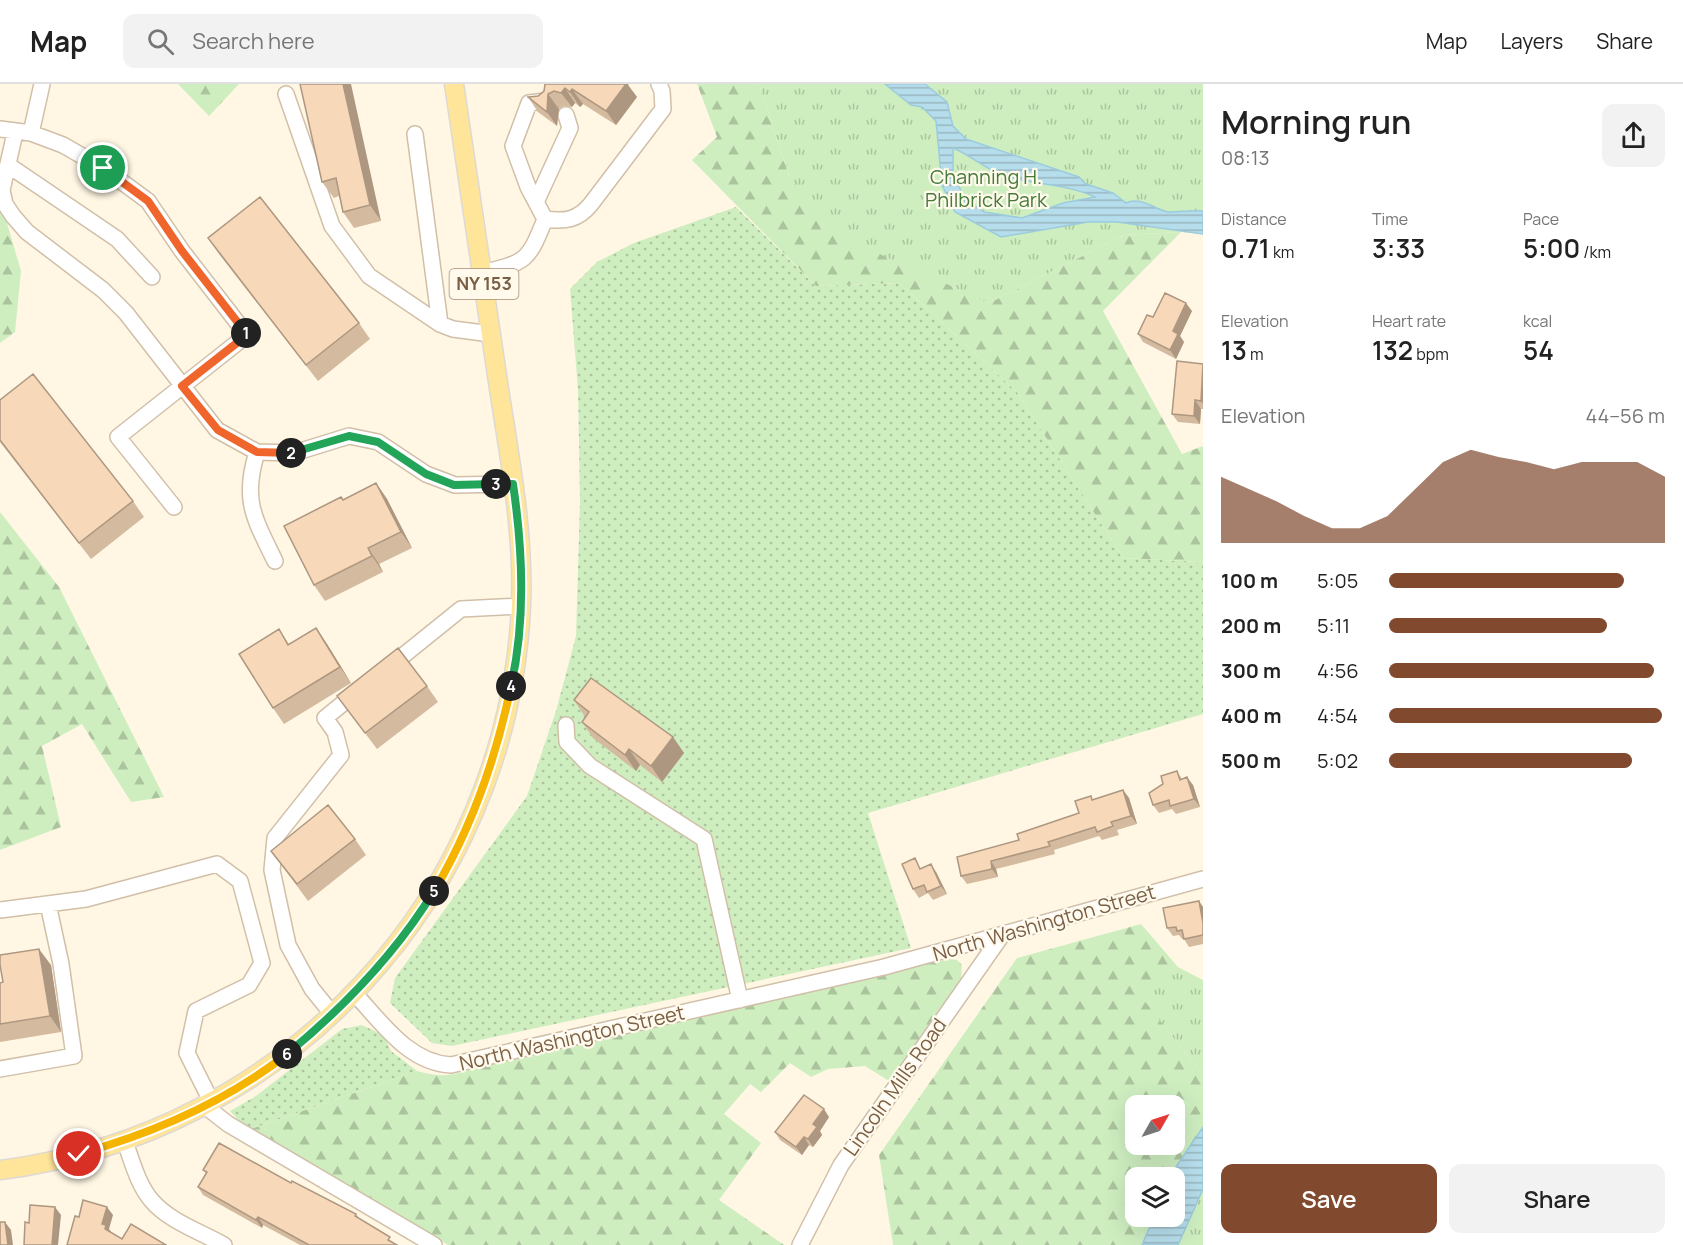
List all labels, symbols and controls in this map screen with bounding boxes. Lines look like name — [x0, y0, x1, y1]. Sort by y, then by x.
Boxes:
search box — [123, 14, 543, 68]
text: Map — [30, 22, 87, 60]
icon: search — [144, 25, 177, 58]
text: Search here — [192, 26, 315, 56]
text: Map — [1426, 27, 1467, 55]
text: Layers — [1500, 27, 1563, 55]
text: Share — [1596, 27, 1653, 55]
text: Morning run — [1221, 99, 1411, 144]
button: share — [1602, 104, 1665, 167]
pin — [77, 142, 128, 193]
text: 08:13 — [1221, 144, 1270, 171]
icon: arrive — [86, 151, 119, 184]
park label: Channing H. Philbrick Park — [925, 163, 1048, 213]
text: Distance — [1221, 208, 1287, 230]
text: Time — [1372, 208, 1408, 230]
text: Pace — [1523, 208, 1559, 230]
text: 0.71 — [1221, 230, 1270, 266]
text: 3:33 — [1372, 230, 1425, 266]
text: 5:00 — [1523, 230, 1580, 266]
text: km — [1270, 241, 1294, 263]
text: /km — [1580, 241, 1611, 263]
road number: NY 153 — [450, 269, 518, 299]
text: Elevation — [1221, 310, 1289, 332]
text: Heart rate — [1372, 310, 1446, 332]
text: kcal — [1523, 310, 1552, 332]
pin: 1 — [231, 318, 261, 348]
text: 1 — [242, 322, 250, 344]
text: 13 — [1221, 332, 1247, 368]
text: 132 — [1372, 332, 1413, 368]
text: 54 — [1523, 332, 1554, 368]
text: m — [1247, 343, 1264, 365]
text: bpm — [1413, 343, 1449, 365]
text: Elevation — [1221, 402, 1305, 429]
text: 44–56 m — [1586, 402, 1665, 429]
pin: 2 — [276, 438, 306, 468]
text: 2 — [286, 442, 296, 464]
pin: 3 — [481, 469, 511, 499]
text: 3 — [491, 473, 501, 495]
text: 100 m — [1221, 567, 1278, 594]
text: 5:05 — [1317, 567, 1358, 594]
text: 200 m — [1221, 612, 1281, 639]
text: 5:11 — [1317, 612, 1350, 639]
text: 300 m — [1221, 657, 1281, 684]
text: 4:56 — [1317, 657, 1359, 684]
pin: 4 — [496, 671, 526, 701]
text: 4 — [506, 675, 516, 697]
text: 400 m — [1221, 702, 1281, 729]
text: 4:54 — [1317, 702, 1358, 729]
text: 500 m — [1221, 747, 1281, 774]
text: 5:02 — [1317, 747, 1358, 774]
pin: 5 — [419, 876, 449, 906]
street label: North Washington Street — [929, 878, 1158, 967]
text: 5 — [429, 880, 439, 902]
street label: North Washington Street — [457, 998, 687, 1077]
street label: Lincoln Mills Road — [837, 1012, 952, 1161]
pin: 6 — [272, 1039, 302, 1069]
text: 6 — [282, 1043, 292, 1065]
north arrow — [1125, 1095, 1185, 1155]
map controls — [1125, 1095, 1185, 1227]
pin — [53, 1128, 104, 1179]
icon: check — [62, 1137, 95, 1170]
button: Save — [1221, 1164, 1437, 1233]
button: Share — [1449, 1164, 1665, 1233]
button: layers — [1125, 1167, 1185, 1227]

